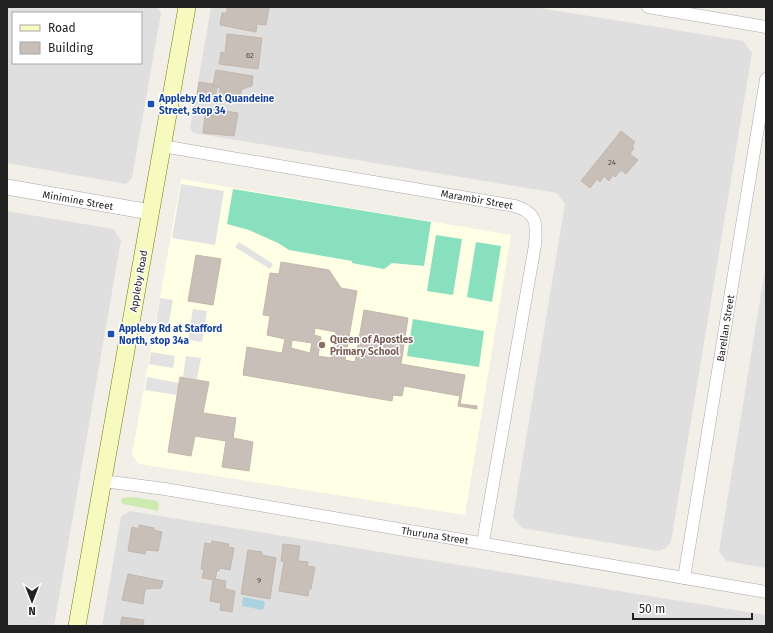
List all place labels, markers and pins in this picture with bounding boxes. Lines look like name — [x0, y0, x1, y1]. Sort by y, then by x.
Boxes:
place label: Appleby Rd at Quandeine Street, stop 34 — [158, 93, 275, 117]
marker: Appleby Rd at Quandeine Street, stop 34 — [146, 99, 156, 109]
place label: Appleby Rd at Stafford North, stop 34a — [118, 323, 222, 347]
marker: Appleby Rd at Stafford North, stop 34a — [106, 329, 116, 339]
place label: Queen of Apostles Primary School — [330, 334, 413, 358]
marker: Queen of Apostles Primary School — [317, 340, 327, 350]

